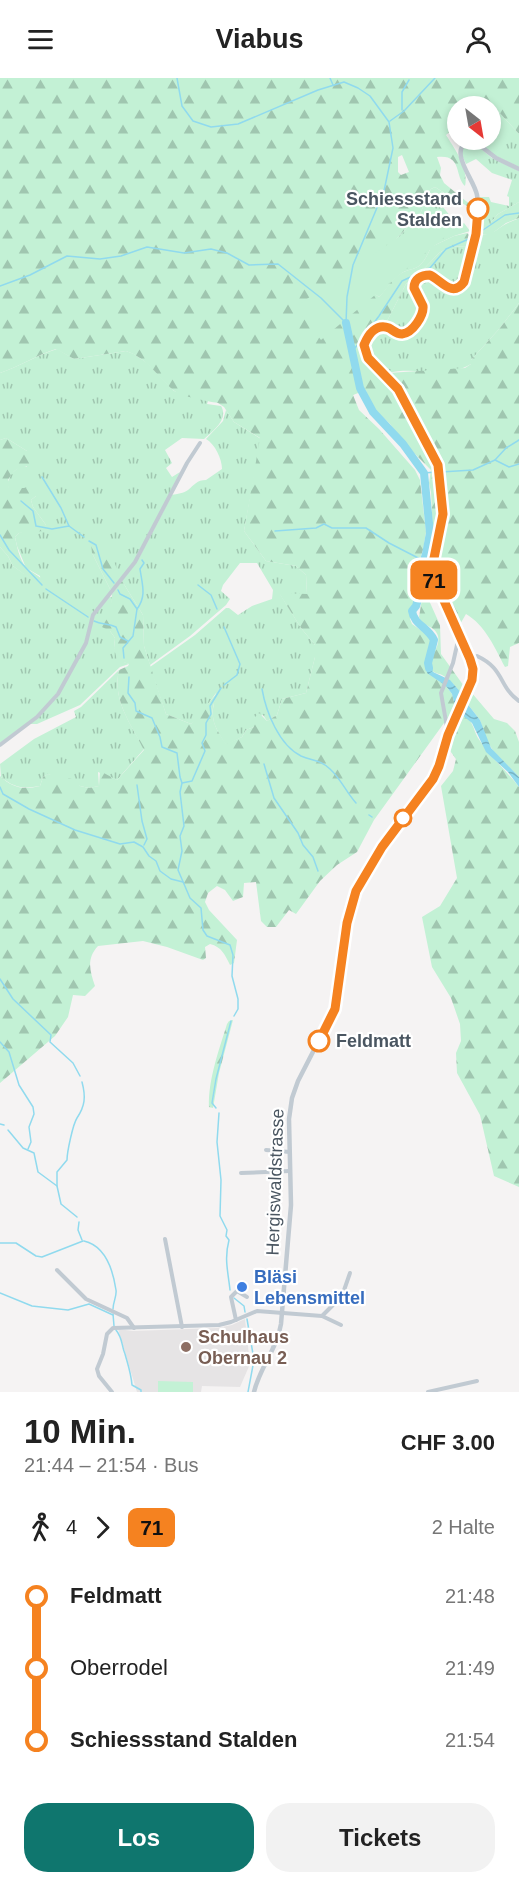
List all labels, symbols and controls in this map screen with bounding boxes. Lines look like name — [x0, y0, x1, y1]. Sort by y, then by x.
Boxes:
icon: menu — [24, 23, 57, 56]
icon: person — [462, 23, 495, 56]
text: Viabus — [215, 24, 304, 54]
north arrow — [447, 96, 501, 150]
map controls — [447, 96, 501, 150]
place label: Schiessstand Stalden — [346, 189, 462, 230]
marker: Schiessstand Stalden — [467, 198, 489, 220]
line badge: 71 — [407, 560, 461, 600]
text: 71 — [422, 569, 446, 592]
unlabelled marker — [394, 809, 412, 827]
marker: Feldmatt — [308, 1030, 330, 1052]
place label: Feldmatt — [336, 1031, 411, 1051]
street label: Hergiswaldstrasse — [262, 1108, 288, 1256]
place label: Bläsi Lebensmittel — [254, 1267, 365, 1308]
marker: Bläsi Lebensmittel — [235, 1280, 249, 1294]
place label: Schulhaus Obernau 2 — [198, 1327, 289, 1368]
marker: Schulhaus Obernau 2 — [179, 1340, 193, 1354]
text: 10 Min. — [24, 1413, 136, 1450]
text: CHF 3.00 — [401, 1430, 495, 1455]
text: 21:44 – 21:54 · Bus — [24, 1454, 199, 1476]
icon: walk — [24, 1511, 57, 1544]
icon: forward — [86, 1511, 119, 1544]
text: 4 — [66, 1516, 77, 1538]
text: 71 — [140, 1516, 163, 1539]
text: 2 Halte — [432, 1516, 495, 1538]
text: Feldmatt — [70, 1583, 162, 1608]
text: 21:48 — [445, 1585, 495, 1607]
text: Oberrodel — [70, 1655, 168, 1680]
text: 21:49 — [445, 1657, 495, 1679]
text: Schiessstand Stalden — [70, 1727, 297, 1752]
text: 21:54 — [445, 1729, 495, 1751]
button: Los — [24, 1803, 254, 1872]
button: Tickets — [266, 1803, 495, 1872]

